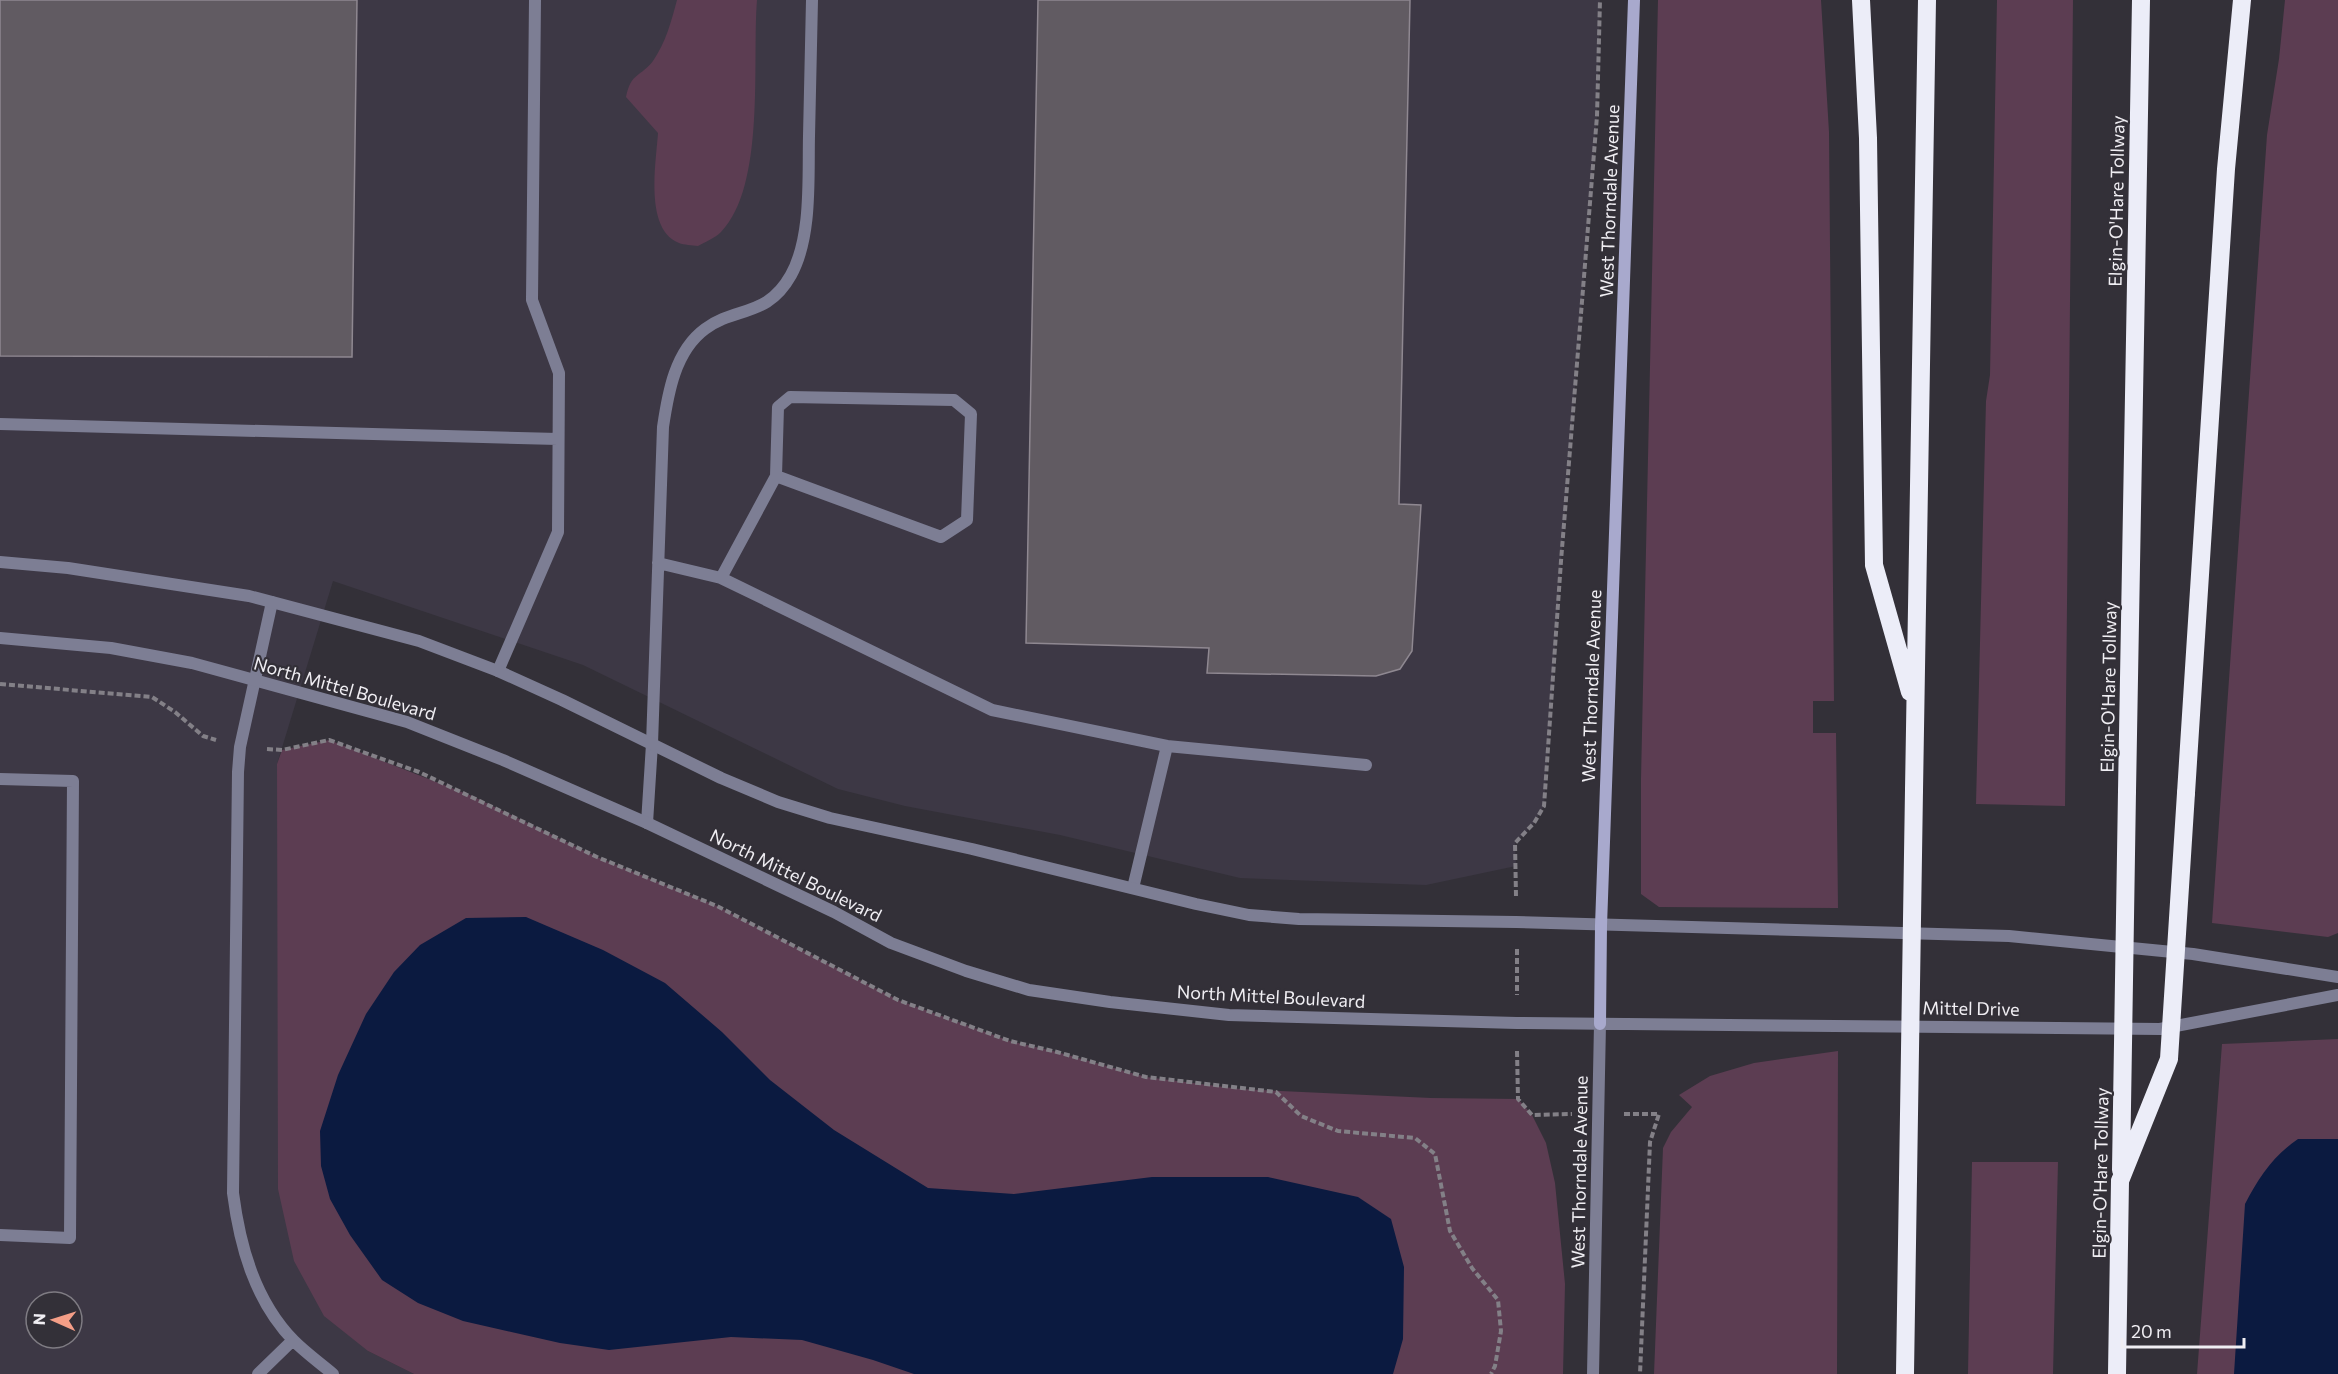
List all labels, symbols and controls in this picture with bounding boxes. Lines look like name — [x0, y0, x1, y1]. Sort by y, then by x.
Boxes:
street label: West Thorndale Avenue — [1595, 104, 1623, 298]
street label: Elgin-O'Hare Tollway — [2104, 115, 2128, 287]
street label: West Thorndale Avenue — [1577, 589, 1605, 783]
street label: Elgin-O'Hare Tollway — [2096, 601, 2120, 773]
street label: North Mittel Boulevard — [251, 651, 439, 725]
street label: North Mittel Boulevard — [706, 824, 886, 926]
street label: North Mittel Boulevard — [1176, 980, 1366, 1012]
street label: Mittel Drive — [1922, 996, 2020, 1020]
street label: West Thorndale Avenue — [1566, 1075, 1592, 1269]
street label: Elgin-O'Hare Tollway — [2088, 1087, 2112, 1259]
north arrow — [24, 1290, 84, 1350]
scale bar — [2122, 1311, 2244, 1349]
text: N — [29, 1313, 48, 1326]
text: 20 m — [2131, 1320, 2172, 1342]

